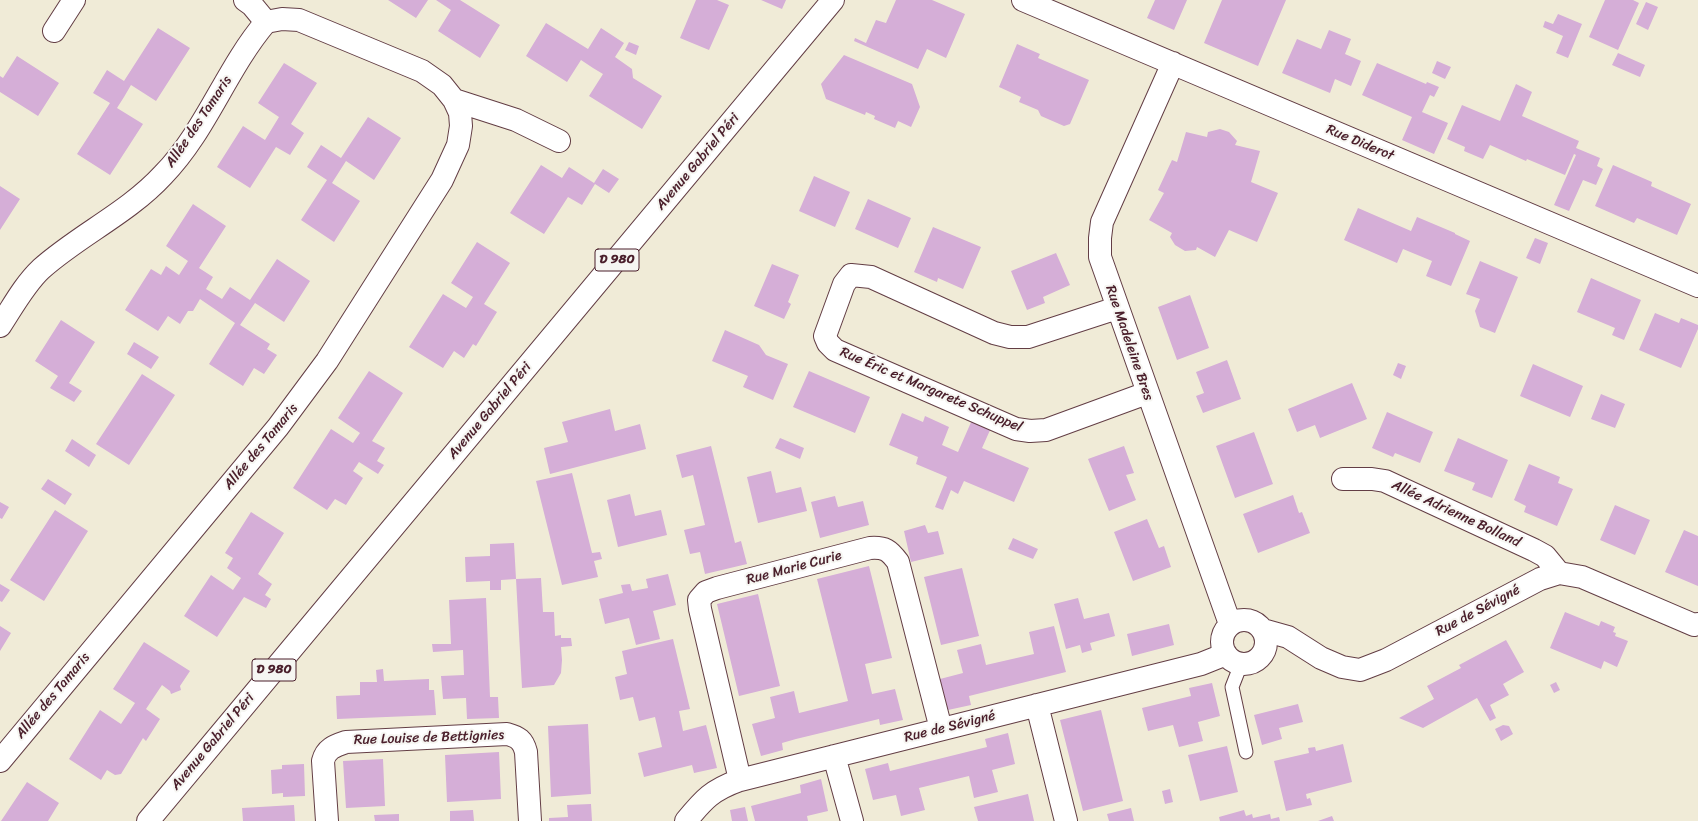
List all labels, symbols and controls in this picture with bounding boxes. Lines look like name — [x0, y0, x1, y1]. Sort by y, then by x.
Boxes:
street label: Allée des Tamaris — [162, 73, 236, 171]
street label: Avenue Gabriel Péri — [653, 110, 743, 214]
street label: Rue Diderot — [1324, 121, 1396, 165]
road number: D 980 — [595, 249, 639, 271]
street label: Rue Madeleine Bres — [1101, 283, 1157, 403]
street label: Rue Éric et Margarete Schuppel — [837, 344, 1025, 436]
street label: Avenue Gabriel Péri — [445, 359, 535, 463]
street label: Allée des Tamaris — [220, 401, 302, 493]
street label: Allée Adrienne Bolland — [1389, 477, 1523, 551]
street label: Rue Marie Curie — [745, 547, 843, 589]
street label: Rue de Sévigné — [1433, 582, 1523, 640]
street label: Allée des Tamaris — [12, 650, 94, 742]
road number: D 980 — [252, 659, 296, 681]
street label: Avenue Gabriel Péri — [168, 690, 258, 794]
street label: Rue de Sévigné — [903, 708, 997, 746]
street label: Rue Louise de Bettignies — [354, 727, 504, 749]

